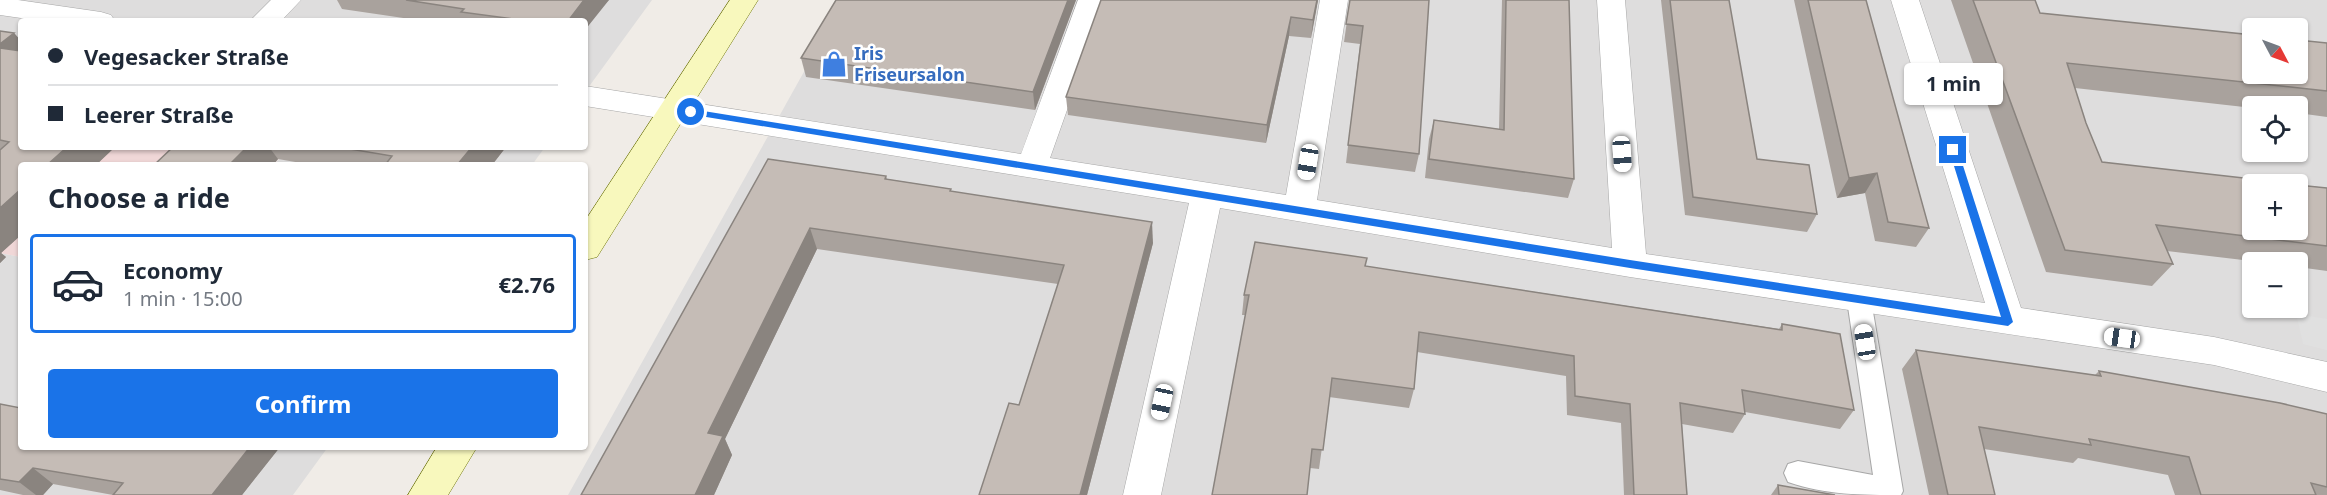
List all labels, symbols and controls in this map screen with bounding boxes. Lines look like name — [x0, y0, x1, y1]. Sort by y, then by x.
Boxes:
north arrow — [2242, 18, 2308, 84]
map controls — [2242, 18, 2308, 318]
text: Vegesacker Straße — [84, 41, 289, 71]
place label: Iris Friseursalon — [854, 41, 965, 86]
shop icon: Iris Friseursalon — [819, 49, 849, 79]
callout: 1 min — [1904, 63, 2002, 105]
text: 1 min — [1926, 70, 1981, 97]
button: locate — [2242, 96, 2308, 162]
route start — [677, 98, 704, 125]
text: Leerer Straße — [84, 99, 234, 129]
car — [1612, 135, 1632, 173]
route end — [1939, 136, 1966, 163]
car — [1296, 143, 1320, 181]
button: + — [2242, 174, 2308, 240]
text: Choose a ride — [48, 179, 230, 216]
button: − — [2242, 252, 2308, 318]
text: Economy — [123, 255, 222, 285]
icon: car — [51, 257, 105, 311]
text: €2.76 — [498, 269, 555, 299]
text: 1 min · 15:00 — [123, 285, 243, 312]
car — [1853, 323, 1877, 361]
car — [2103, 327, 2141, 349]
button: Confirm — [48, 369, 558, 438]
car — [1149, 383, 1175, 421]

